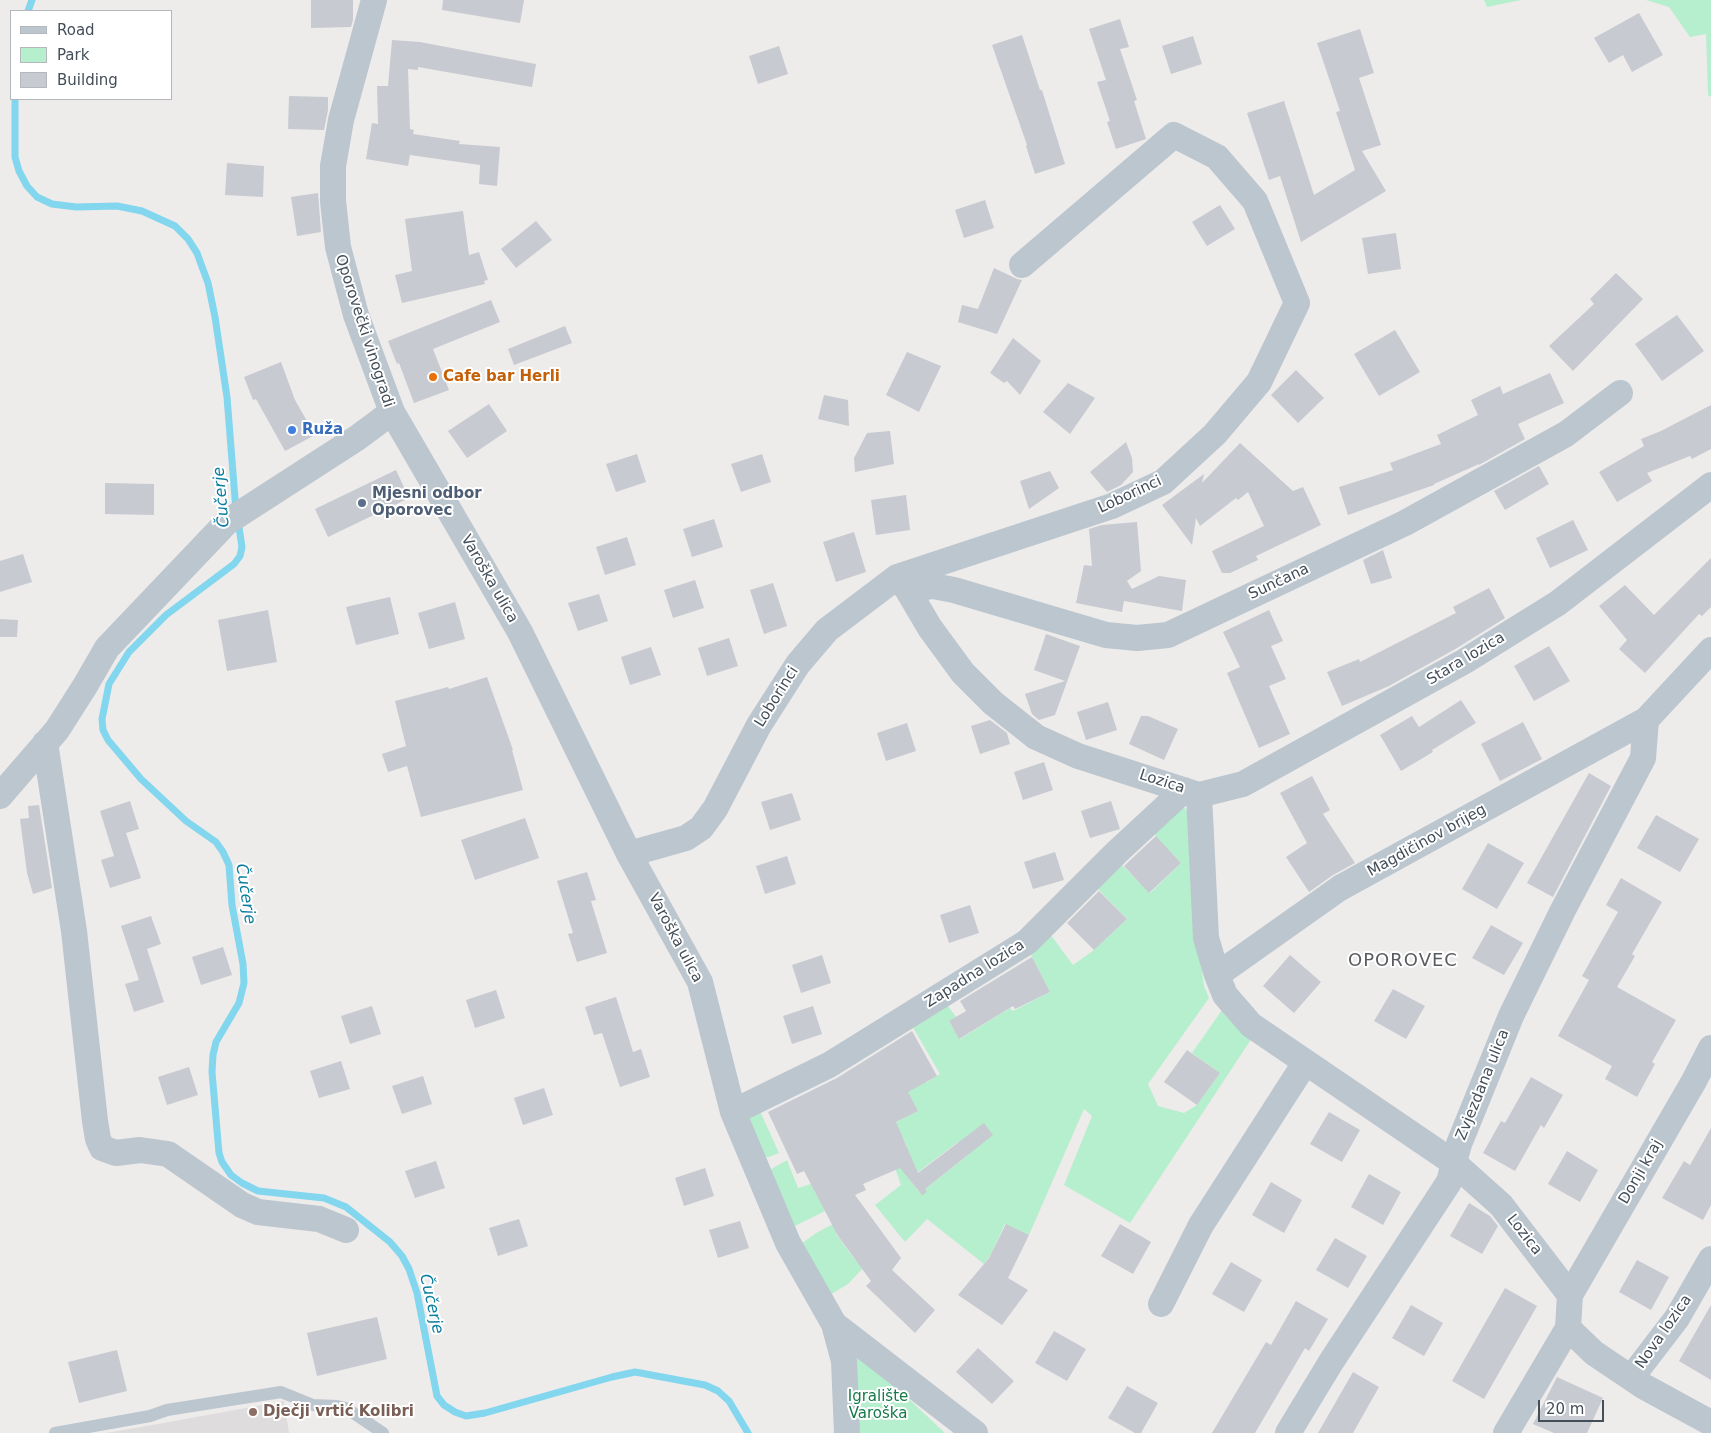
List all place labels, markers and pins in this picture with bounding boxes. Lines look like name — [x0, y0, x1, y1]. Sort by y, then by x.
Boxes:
place label: Cafe bar Herli — [443, 368, 560, 386]
marker: Cafe bar Herli — [427, 371, 439, 383]
place label: Ruža — [302, 421, 343, 439]
marker: Ruža — [286, 424, 298, 436]
place label: Mjesni odbor Oporovec — [372, 485, 482, 520]
marker: Mjesni odbor Oporovec — [356, 497, 368, 509]
place label: Dječji vrtić Kolibri — [263, 1403, 414, 1421]
marker: Dječji vrtić Kolibri — [247, 1406, 259, 1418]

